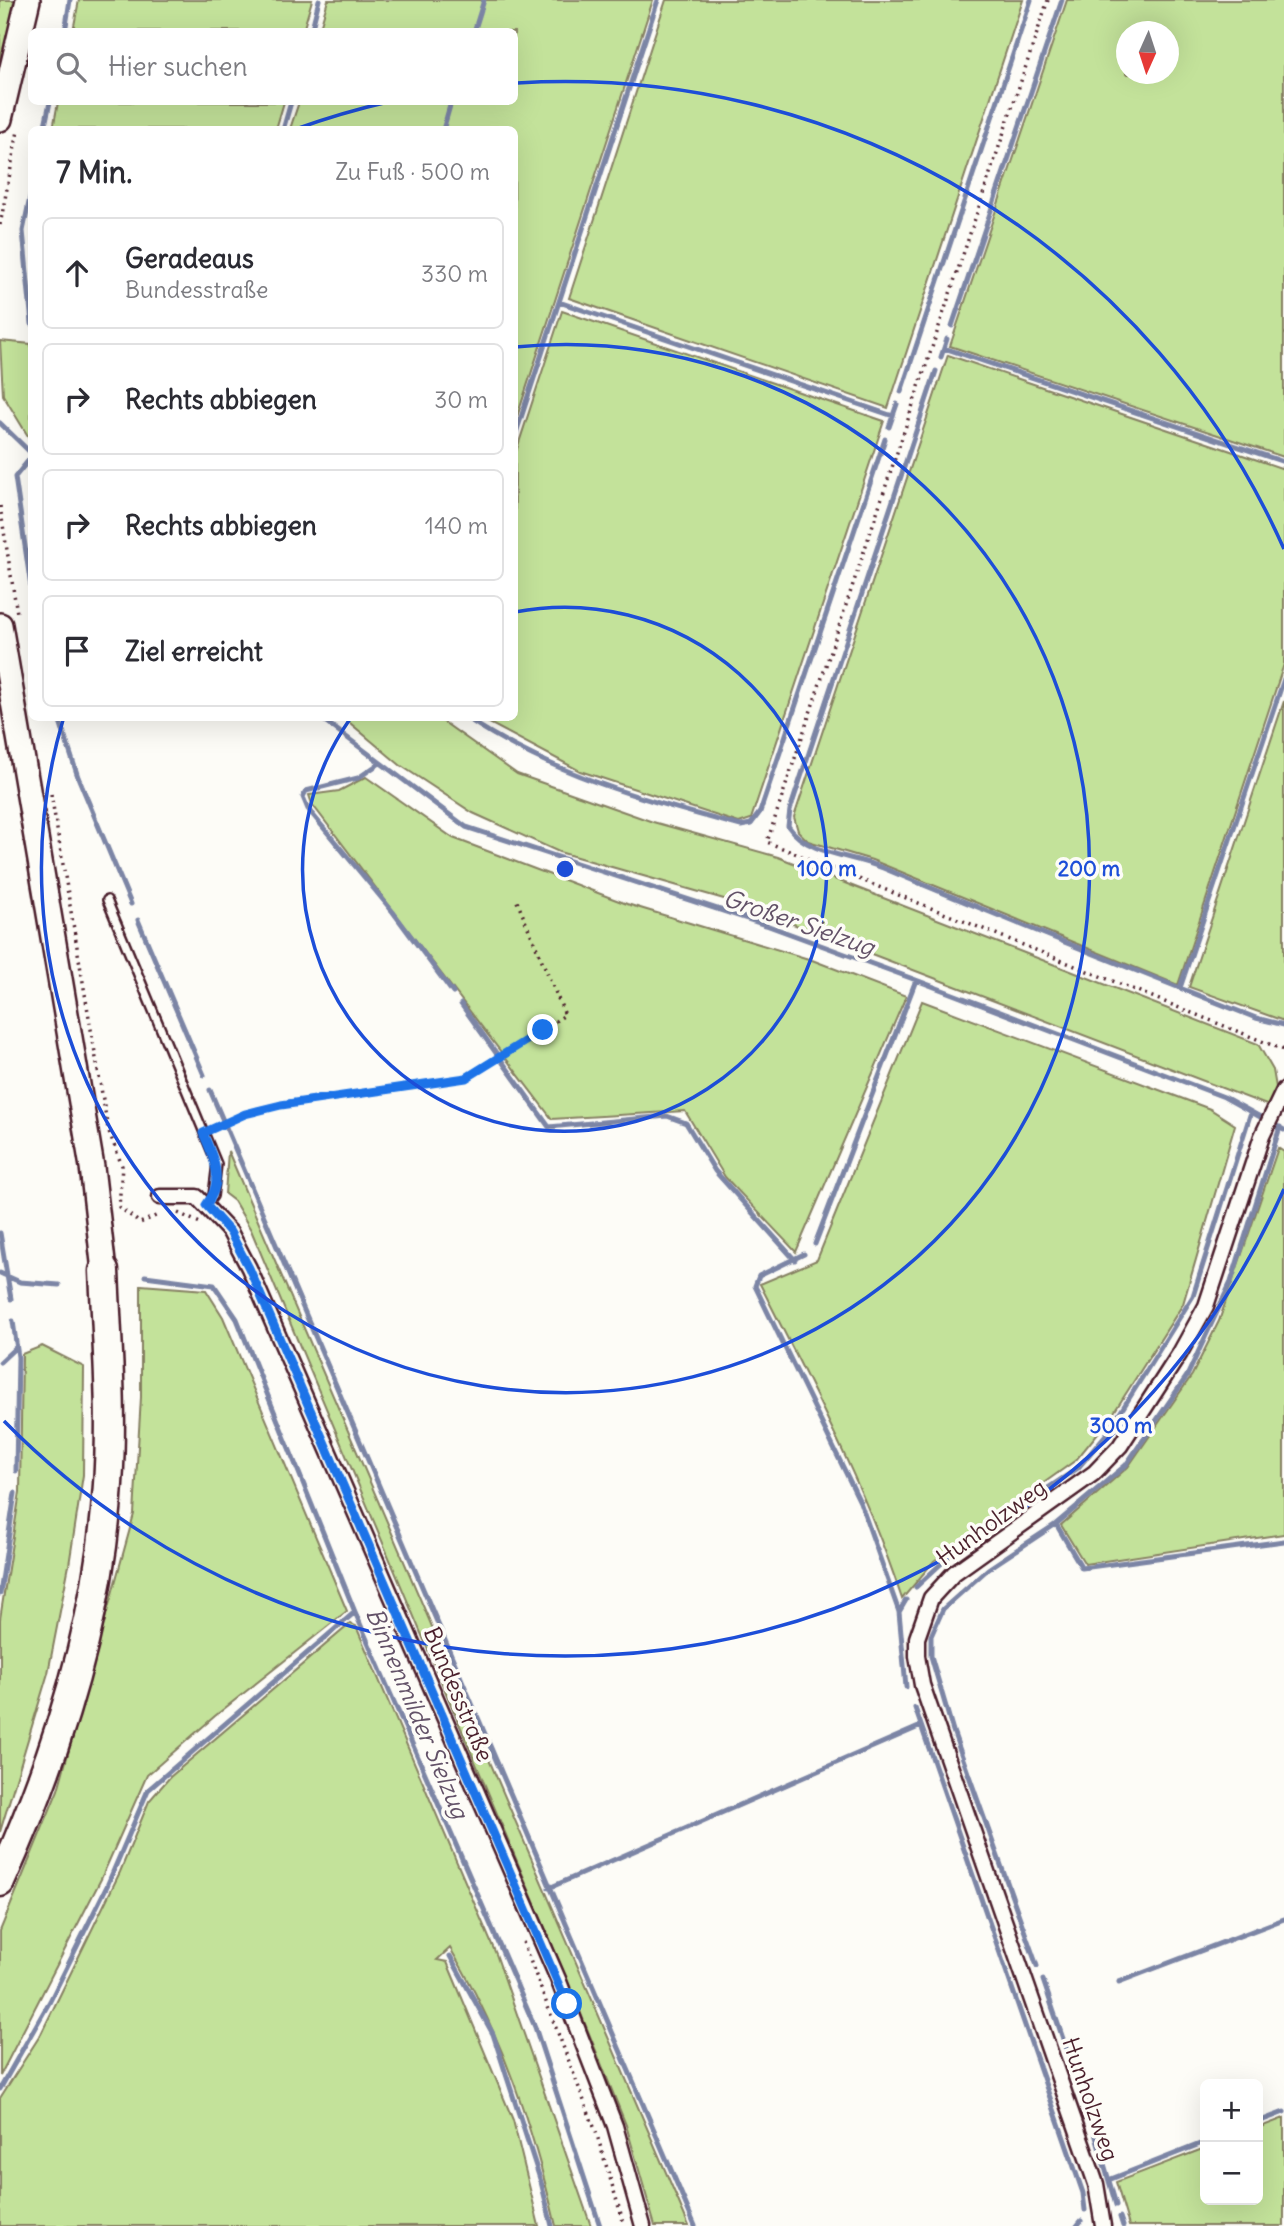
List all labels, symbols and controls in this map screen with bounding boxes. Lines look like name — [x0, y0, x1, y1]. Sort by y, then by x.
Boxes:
north arrow — [1116, 21, 1179, 84]
search box — [28, 28, 518, 105]
icon: search — [52, 48, 90, 86]
text: Hier suchen — [108, 50, 248, 83]
text: 7 Min. — [56, 153, 132, 191]
text: Zu Fuß · 500 m — [335, 157, 490, 186]
text: Geradeaus — [125, 242, 254, 275]
icon: ahead — [58, 254, 96, 292]
text: 330 m — [421, 259, 488, 288]
text: Bundesstraße — [125, 275, 268, 304]
icon: right — [58, 380, 96, 418]
text: Rechts abbiegen — [125, 383, 317, 416]
text: 30 m — [434, 385, 488, 414]
icon: right — [58, 506, 96, 544]
text: Rechts abbiegen — [125, 509, 317, 542]
text: 140 m — [425, 511, 488, 540]
icon: arrive — [58, 632, 96, 670]
text: Ziel erreicht — [125, 635, 263, 668]
text: 100 m — [797, 855, 857, 882]
text: 200 m — [1058, 855, 1121, 882]
centre of rings — [553, 857, 577, 881]
water label: Großer Sielzug — [720, 882, 880, 962]
route end — [527, 1014, 558, 1045]
text: 300 m — [1090, 1412, 1153, 1439]
street label: Hunholzweg — [930, 1472, 1052, 1572]
water label: Binnenmilder Sielzug — [360, 1603, 477, 1824]
street label: Bundesstraße — [418, 1622, 500, 1766]
route start — [551, 1988, 582, 2019]
street label: Hunholzweg — [1056, 2033, 1126, 2165]
map controls — [1200, 2079, 1263, 2205]
button: + — [1200, 2079, 1263, 2142]
button: − — [1200, 2142, 1263, 2205]

